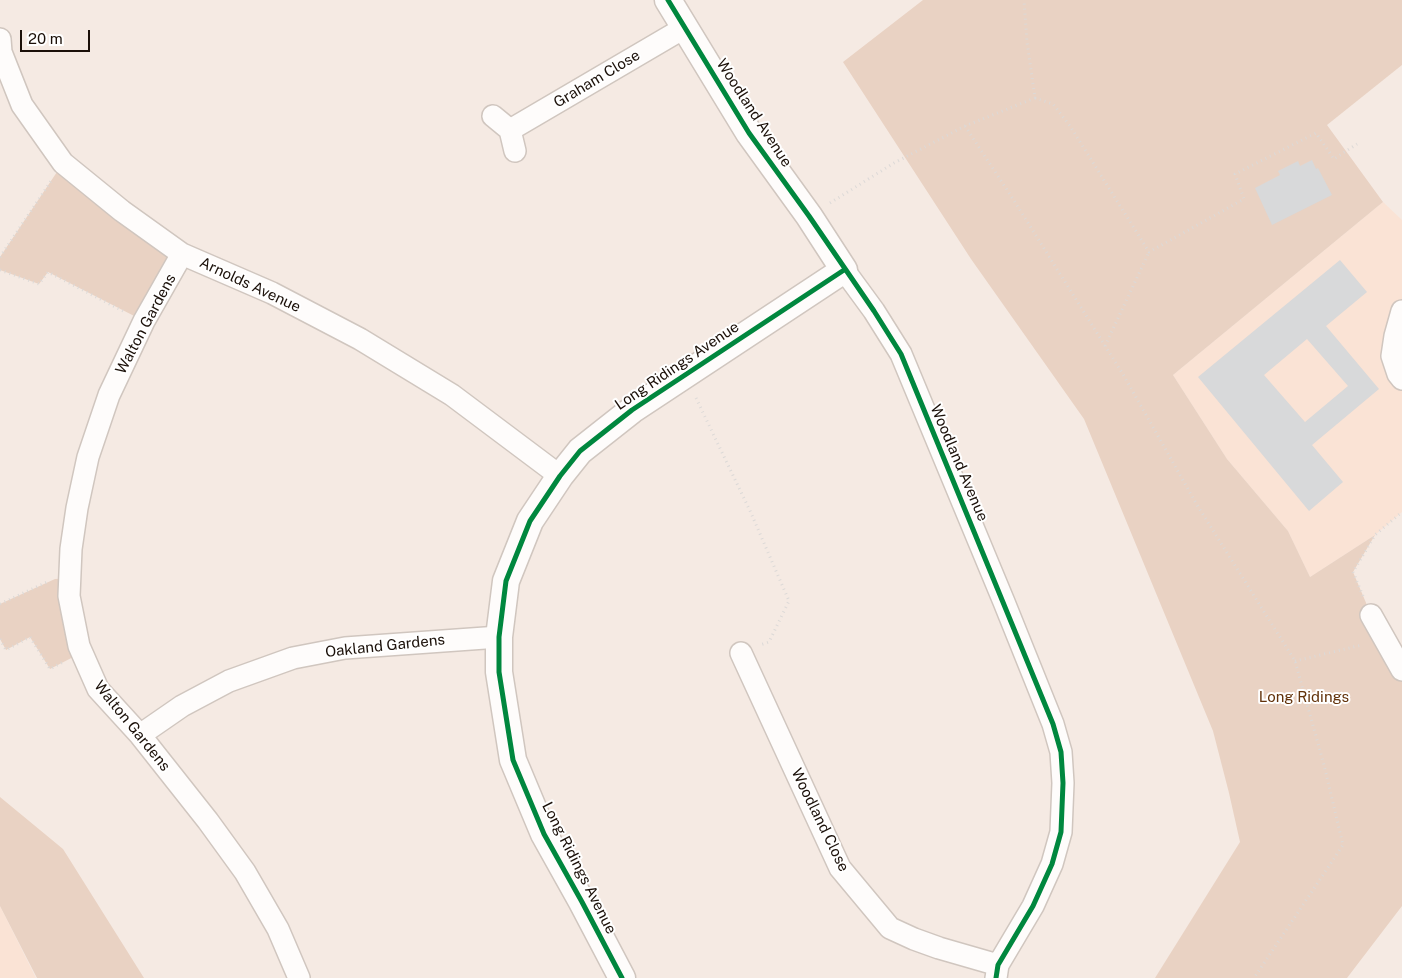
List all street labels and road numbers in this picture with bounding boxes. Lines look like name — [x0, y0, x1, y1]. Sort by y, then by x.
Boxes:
street label: Graham Close — [551, 46, 643, 112]
street label: Woodland Avenue — [712, 56, 796, 170]
street label: Arnolds Avenue — [197, 254, 303, 316]
street label: Walton Gardens — [112, 271, 180, 377]
street label: Long Ridings Avenue — [612, 318, 742, 414]
street label: Woodland Avenue — [926, 402, 992, 524]
street label: Oakland Gardens — [324, 631, 446, 661]
street label: Walton Gardens — [90, 677, 174, 775]
street label: Woodland Close — [787, 765, 853, 875]
street label: Long Ridings Avenue — [538, 799, 620, 937]

